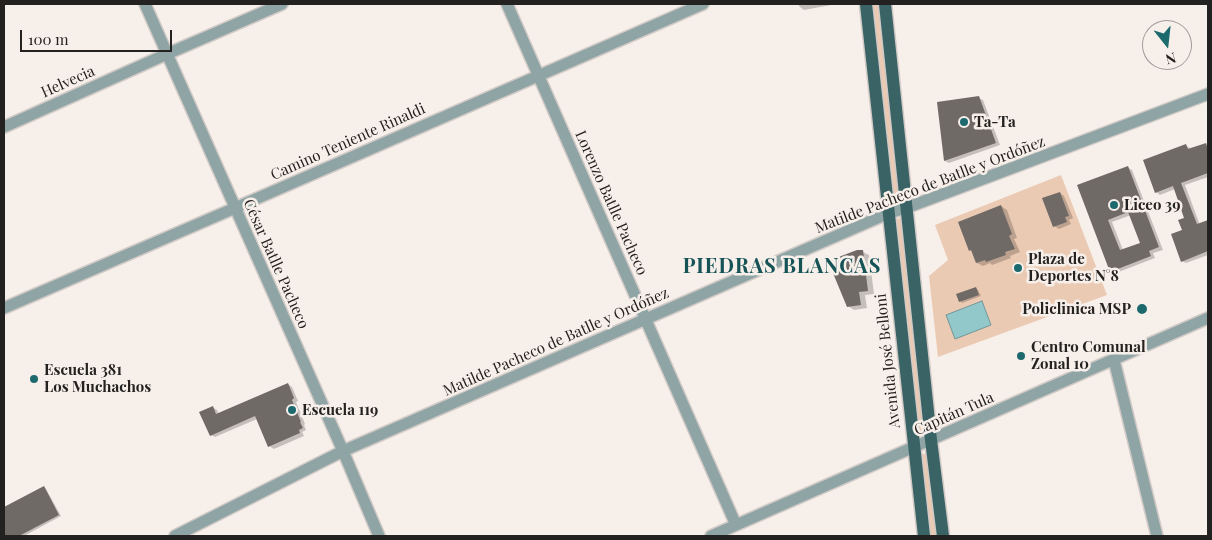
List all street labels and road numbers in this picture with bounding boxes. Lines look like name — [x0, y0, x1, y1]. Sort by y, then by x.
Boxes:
street label: Helvecia — [38, 62, 98, 102]
street label: Camino Teniente Rinaldi — [268, 100, 428, 184]
street label: Lorenzo Batlle Pacheco — [571, 128, 651, 278]
street label: Matilde Pacheco de Batlle y Ordóñez — [813, 133, 1047, 237]
street label: César Batlle Pacheco — [239, 197, 313, 331]
street label: Matilde Pacheco de Batlle y Ordóñez — [441, 284, 671, 400]
street label: Avenida José Belloni — [872, 293, 904, 429]
street label: Capitán Tula — [911, 388, 997, 440]

